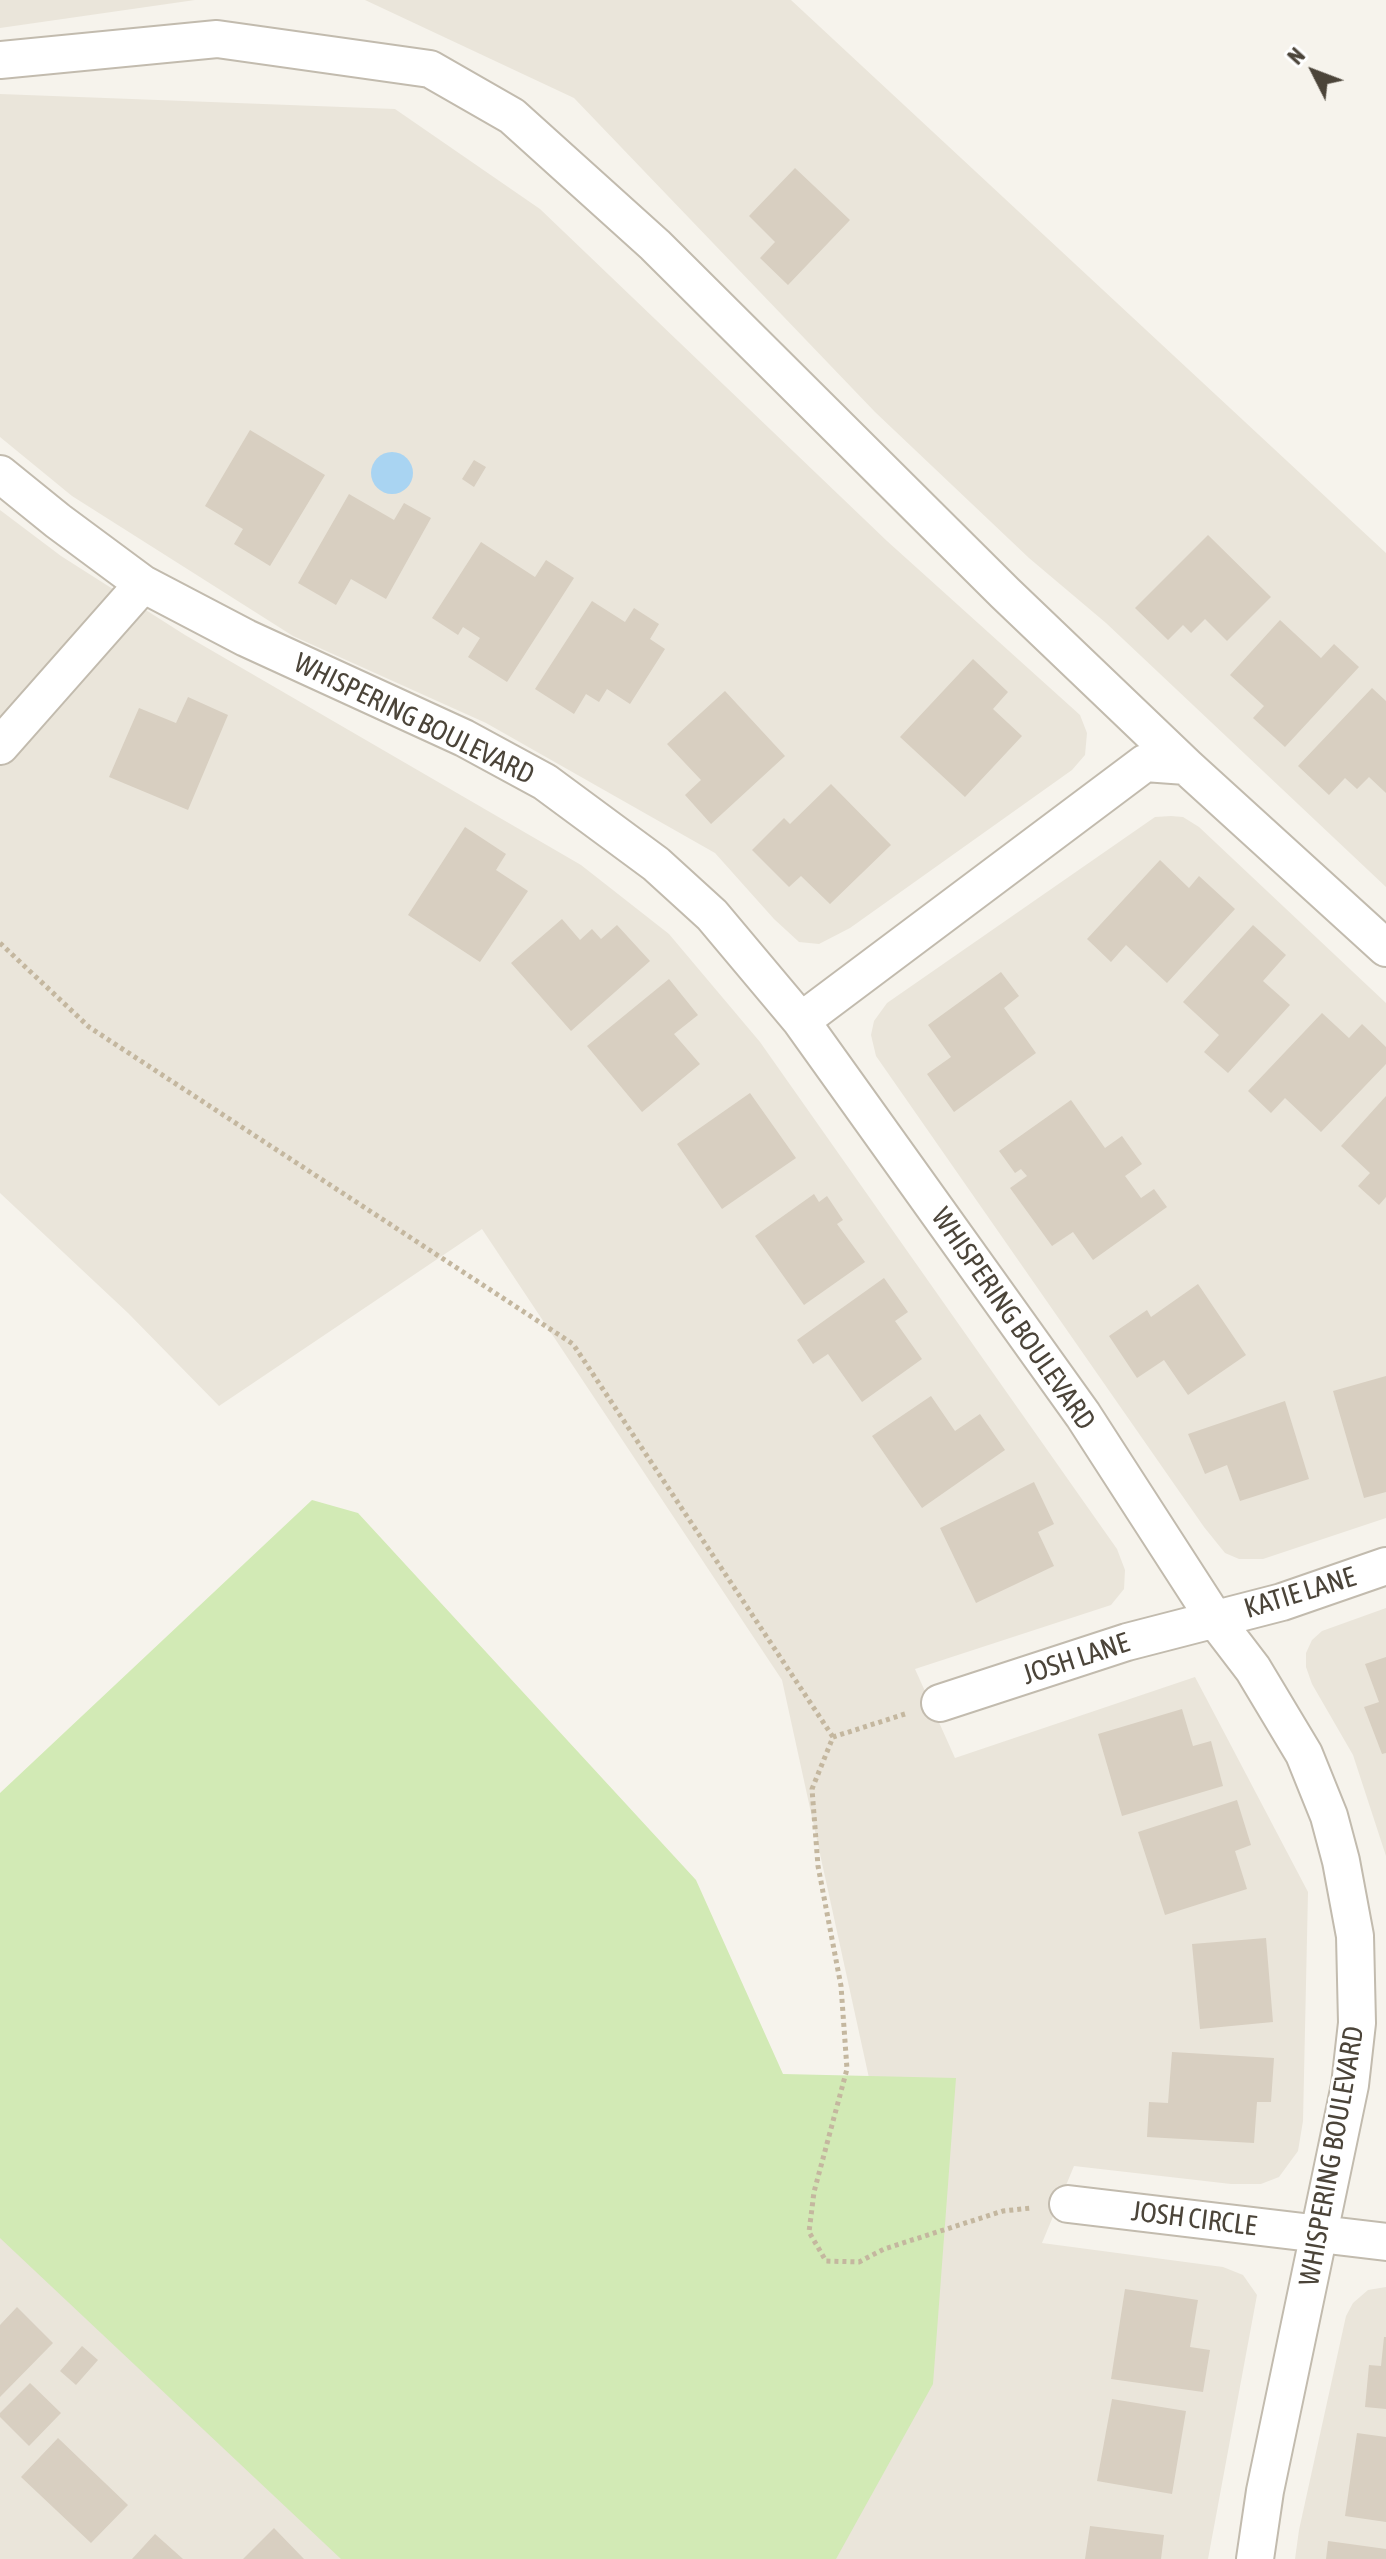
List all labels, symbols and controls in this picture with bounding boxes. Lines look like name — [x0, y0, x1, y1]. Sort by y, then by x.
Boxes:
north arrow — [1274, 32, 1354, 112]
text: N — [1282, 42, 1310, 69]
street label: WHISPERING BOULEVARD — [288, 646, 540, 792]
street label: WHISPERING BOULEVARD — [924, 1202, 1102, 1436]
street label: KATIE LANE — [1240, 1560, 1360, 1626]
street label: JOSH LANE — [1018, 1626, 1134, 1692]
street label: WHISPERING BOULEVARD — [1293, 2024, 1371, 2288]
street label: JOSH CIRCLE — [1129, 2195, 1259, 2243]

